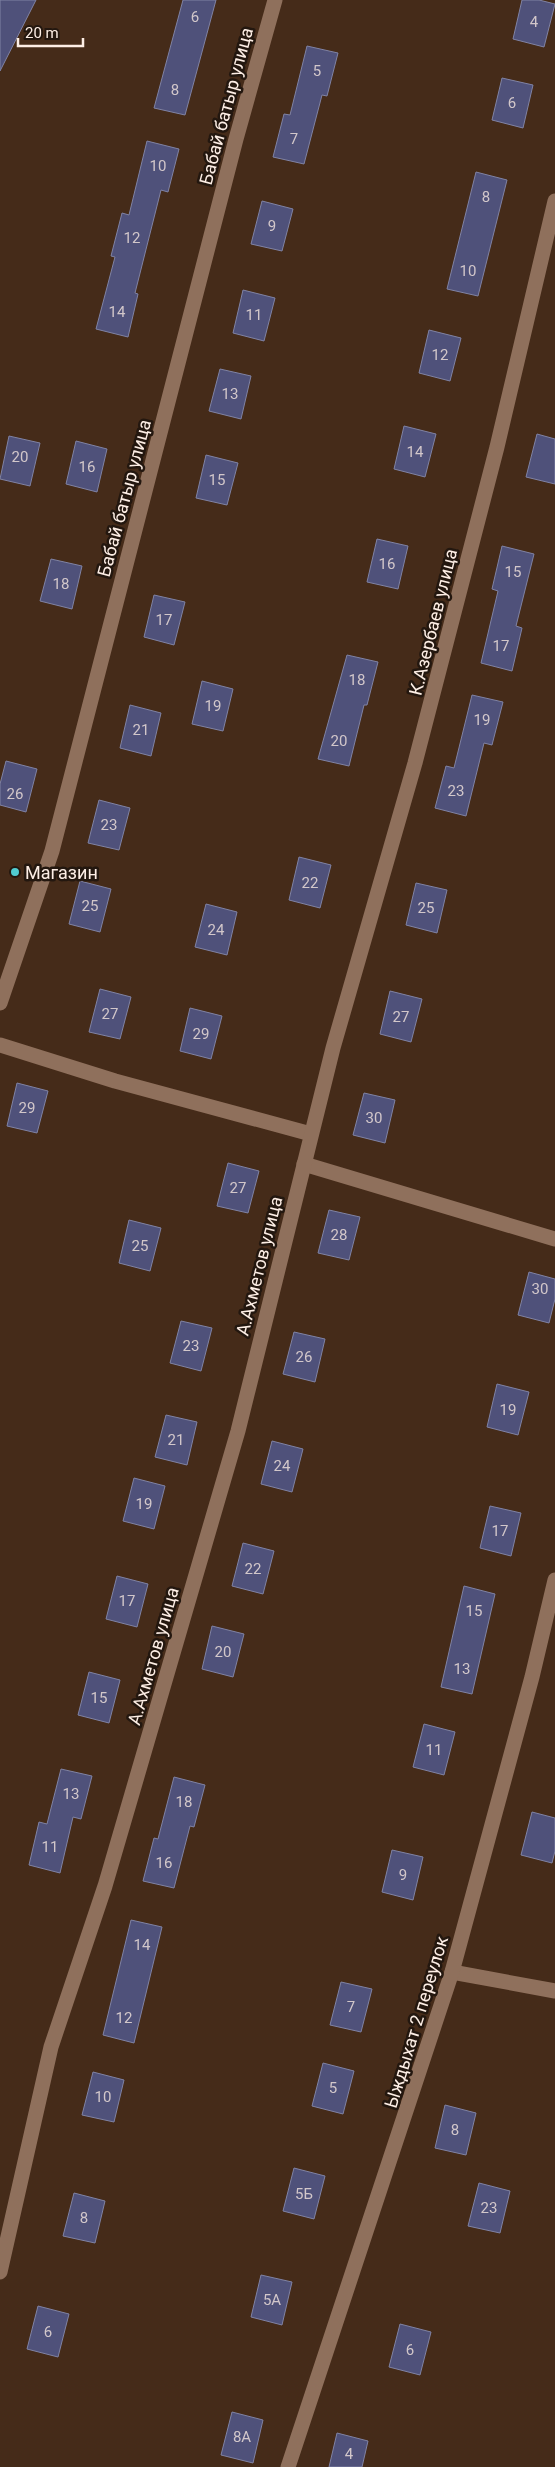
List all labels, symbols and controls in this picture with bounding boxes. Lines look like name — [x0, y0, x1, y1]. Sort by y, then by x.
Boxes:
house number: 6 — [191, 8, 199, 26]
house number: 4 — [530, 13, 539, 31]
scale bar — [18, 15, 82, 47]
text: 20 m — [25, 24, 59, 42]
street label: Бабай батыр улица — [195, 25, 257, 187]
house number: 5 — [313, 62, 321, 80]
house number: 8 — [171, 81, 179, 99]
house number: 6 — [508, 94, 516, 112]
house number: 7 — [290, 130, 298, 148]
house number: 10 — [150, 157, 166, 175]
house number: 8 — [482, 188, 490, 206]
house number: 9 — [268, 217, 276, 235]
house number: 12 — [124, 229, 140, 247]
house number: 10 — [460, 262, 476, 280]
house number: 14 — [109, 303, 126, 321]
house number: 11 — [246, 306, 262, 324]
house number: 12 — [432, 346, 448, 364]
house number: 13 — [222, 385, 238, 403]
street label: Бабай батыр улица — [93, 417, 155, 579]
house number: 14 — [407, 443, 424, 461]
house number: 20 — [12, 448, 28, 466]
house number: 16 — [79, 458, 95, 476]
house number: 15 — [209, 471, 225, 489]
street label: К.Азербаев улица — [405, 547, 461, 697]
house number: 16 — [379, 555, 395, 573]
house number: 15 — [505, 563, 521, 581]
house number: 18 — [53, 575, 69, 593]
house number: 17 — [156, 611, 172, 629]
house number: 17 — [493, 637, 509, 655]
house number: 18 — [349, 671, 365, 689]
house number: 19 — [205, 697, 221, 715]
house number: 19 — [474, 711, 490, 729]
house number: 21 — [133, 721, 149, 739]
house number: 20 — [331, 732, 347, 750]
house number: 23 — [448, 782, 464, 800]
house number: 26 — [7, 785, 23, 803]
house number: 23 — [101, 816, 117, 834]
place label: Магазин — [25, 862, 98, 883]
marker: Магазин — [9, 866, 21, 878]
house number: 22 — [302, 874, 318, 892]
house number: 25 — [82, 897, 98, 915]
house number: 25 — [418, 899, 434, 917]
house number: 24 — [208, 921, 225, 939]
house number: 27 — [102, 1005, 118, 1023]
house number: 27 — [393, 1008, 409, 1026]
house number: 29 — [193, 1025, 209, 1043]
house number: 29 — [19, 1099, 35, 1117]
house number: 30 — [366, 1109, 382, 1127]
house number: 27 — [230, 1179, 246, 1197]
street label: А.Ахметов улица — [232, 1194, 286, 1338]
house number: 28 — [331, 1226, 347, 1244]
house number: 25 — [132, 1237, 148, 1255]
house number: 30 — [532, 1280, 548, 1298]
house number: 23 — [183, 1337, 199, 1355]
house number: 26 — [296, 1348, 312, 1366]
house number: 19 — [500, 1401, 516, 1419]
house number: 21 — [168, 1431, 184, 1449]
house number: 24 — [274, 1457, 291, 1475]
house number: 19 — [136, 1495, 152, 1513]
house number: 17 — [492, 1522, 508, 1540]
house number: 22 — [245, 1560, 261, 1578]
street label: А.Ахметов улица — [123, 1585, 183, 1727]
house number: 17 — [119, 1592, 135, 1610]
house number: 15 — [466, 1602, 482, 1620]
house number: 20 — [215, 1643, 231, 1661]
house number: 13 — [454, 1660, 470, 1678]
house number: 15 — [91, 1689, 107, 1707]
house number: 11 — [426, 1741, 442, 1759]
house number: 13 — [63, 1785, 79, 1803]
house number: 18 — [176, 1793, 192, 1811]
house number: 11 — [42, 1838, 58, 1856]
house number: 16 — [156, 1854, 172, 1872]
house number: 9 — [399, 1866, 407, 1884]
street label: Ыждыхат 2 переулок — [380, 1933, 452, 2110]
house number: 14 — [134, 1936, 151, 1954]
house number: 7 — [347, 1998, 355, 2016]
house number: 12 — [116, 2009, 132, 2027]
house number: 5 — [329, 2079, 337, 2097]
house number: 10 — [95, 2088, 111, 2106]
house number: 8 — [451, 2121, 459, 2139]
house number: 5Б — [295, 2185, 313, 2203]
house number: 23 — [481, 2199, 497, 2217]
house number: 8 — [80, 2209, 88, 2227]
house number: 5A — [263, 2291, 281, 2309]
house number: 6 — [44, 2323, 52, 2341]
house number: 6 — [406, 2341, 414, 2359]
house number: 8A — [233, 2428, 251, 2446]
house number: 4 — [345, 2445, 354, 2463]

